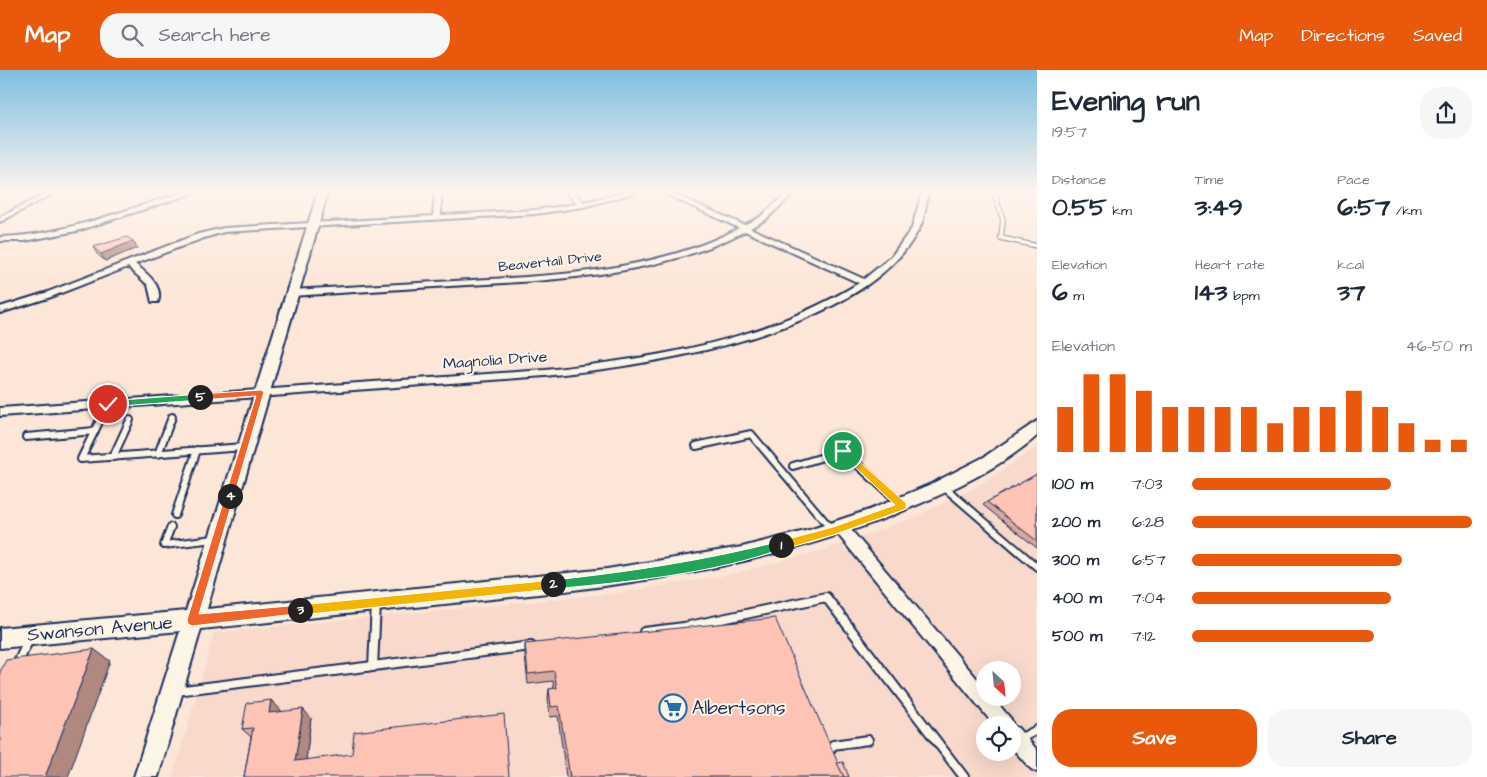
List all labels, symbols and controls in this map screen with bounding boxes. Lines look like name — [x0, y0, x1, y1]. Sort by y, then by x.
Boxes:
search box — [100, 13, 450, 58]
text: Map — [25, 18, 70, 52]
icon: search — [118, 21, 146, 49]
text: Search here — [158, 22, 271, 49]
text: Map — [1239, 23, 1273, 48]
text: Directions — [1301, 23, 1385, 48]
text: Saved — [1413, 23, 1462, 48]
text: Evening run — [1052, 82, 1200, 121]
button: share — [1420, 87, 1472, 139]
text: 19:57 — [1052, 121, 1087, 143]
text: Distance — [1052, 170, 1106, 190]
text: Time — [1195, 170, 1224, 190]
text: Pace — [1337, 170, 1370, 190]
text: 0.55 — [1052, 190, 1107, 225]
text: 3:49 — [1195, 190, 1243, 225]
text: 6:57 — [1337, 190, 1390, 225]
text: km — [1107, 201, 1132, 221]
text: /km — [1390, 201, 1422, 221]
street label: Beavertail Drive — [497, 247, 603, 277]
text: Elevation — [1052, 255, 1107, 275]
text: Heart rate — [1195, 255, 1265, 275]
text: kcal — [1337, 255, 1364, 275]
text: 6 — [1052, 275, 1068, 310]
text: 143 — [1195, 275, 1228, 310]
text: 37 — [1337, 275, 1365, 310]
text: m — [1068, 286, 1084, 306]
text: bpm — [1228, 286, 1260, 306]
text: Elevation — [1052, 335, 1115, 357]
text: 46–50 m — [1406, 335, 1472, 357]
street label: Magnolia Drive — [442, 345, 548, 376]
pin — [87, 383, 129, 425]
pin: 5 — [188, 384, 212, 410]
text: 5 — [196, 387, 205, 407]
icon: check — [94, 390, 122, 418]
pin — [822, 430, 864, 472]
icon: arrive — [829, 437, 857, 465]
text: 100 m — [1052, 473, 1093, 495]
text: 7:03 — [1132, 473, 1163, 495]
pin: 4 — [218, 484, 242, 508]
text: 4 — [226, 486, 235, 506]
text: 200 m — [1052, 511, 1100, 533]
text: 6:28 — [1132, 511, 1164, 533]
pin: 1 — [768, 532, 794, 558]
text: 1 — [781, 535, 782, 555]
text: 300 m — [1052, 549, 1099, 571]
text: 6:57 — [1132, 549, 1166, 571]
pin: 2 — [540, 572, 566, 596]
text: 2 — [549, 574, 558, 594]
text: 400 m — [1052, 587, 1102, 609]
text: 7:04 — [1132, 587, 1166, 609]
pin: 3 — [288, 598, 312, 622]
text: 3 — [297, 600, 304, 620]
street label: Swanson Avenue — [26, 609, 174, 649]
text: 500 m — [1052, 625, 1102, 647]
text: 7:12 — [1132, 625, 1156, 647]
north arrow — [976, 661, 1021, 706]
map controls — [976, 661, 1021, 761]
supermarket icon: Albertsons — [658, 693, 688, 723]
place label: Albertsons — [692, 695, 786, 722]
button: Save — [1052, 709, 1257, 767]
button: Share — [1267, 709, 1472, 767]
button: locate — [976, 716, 1021, 761]

